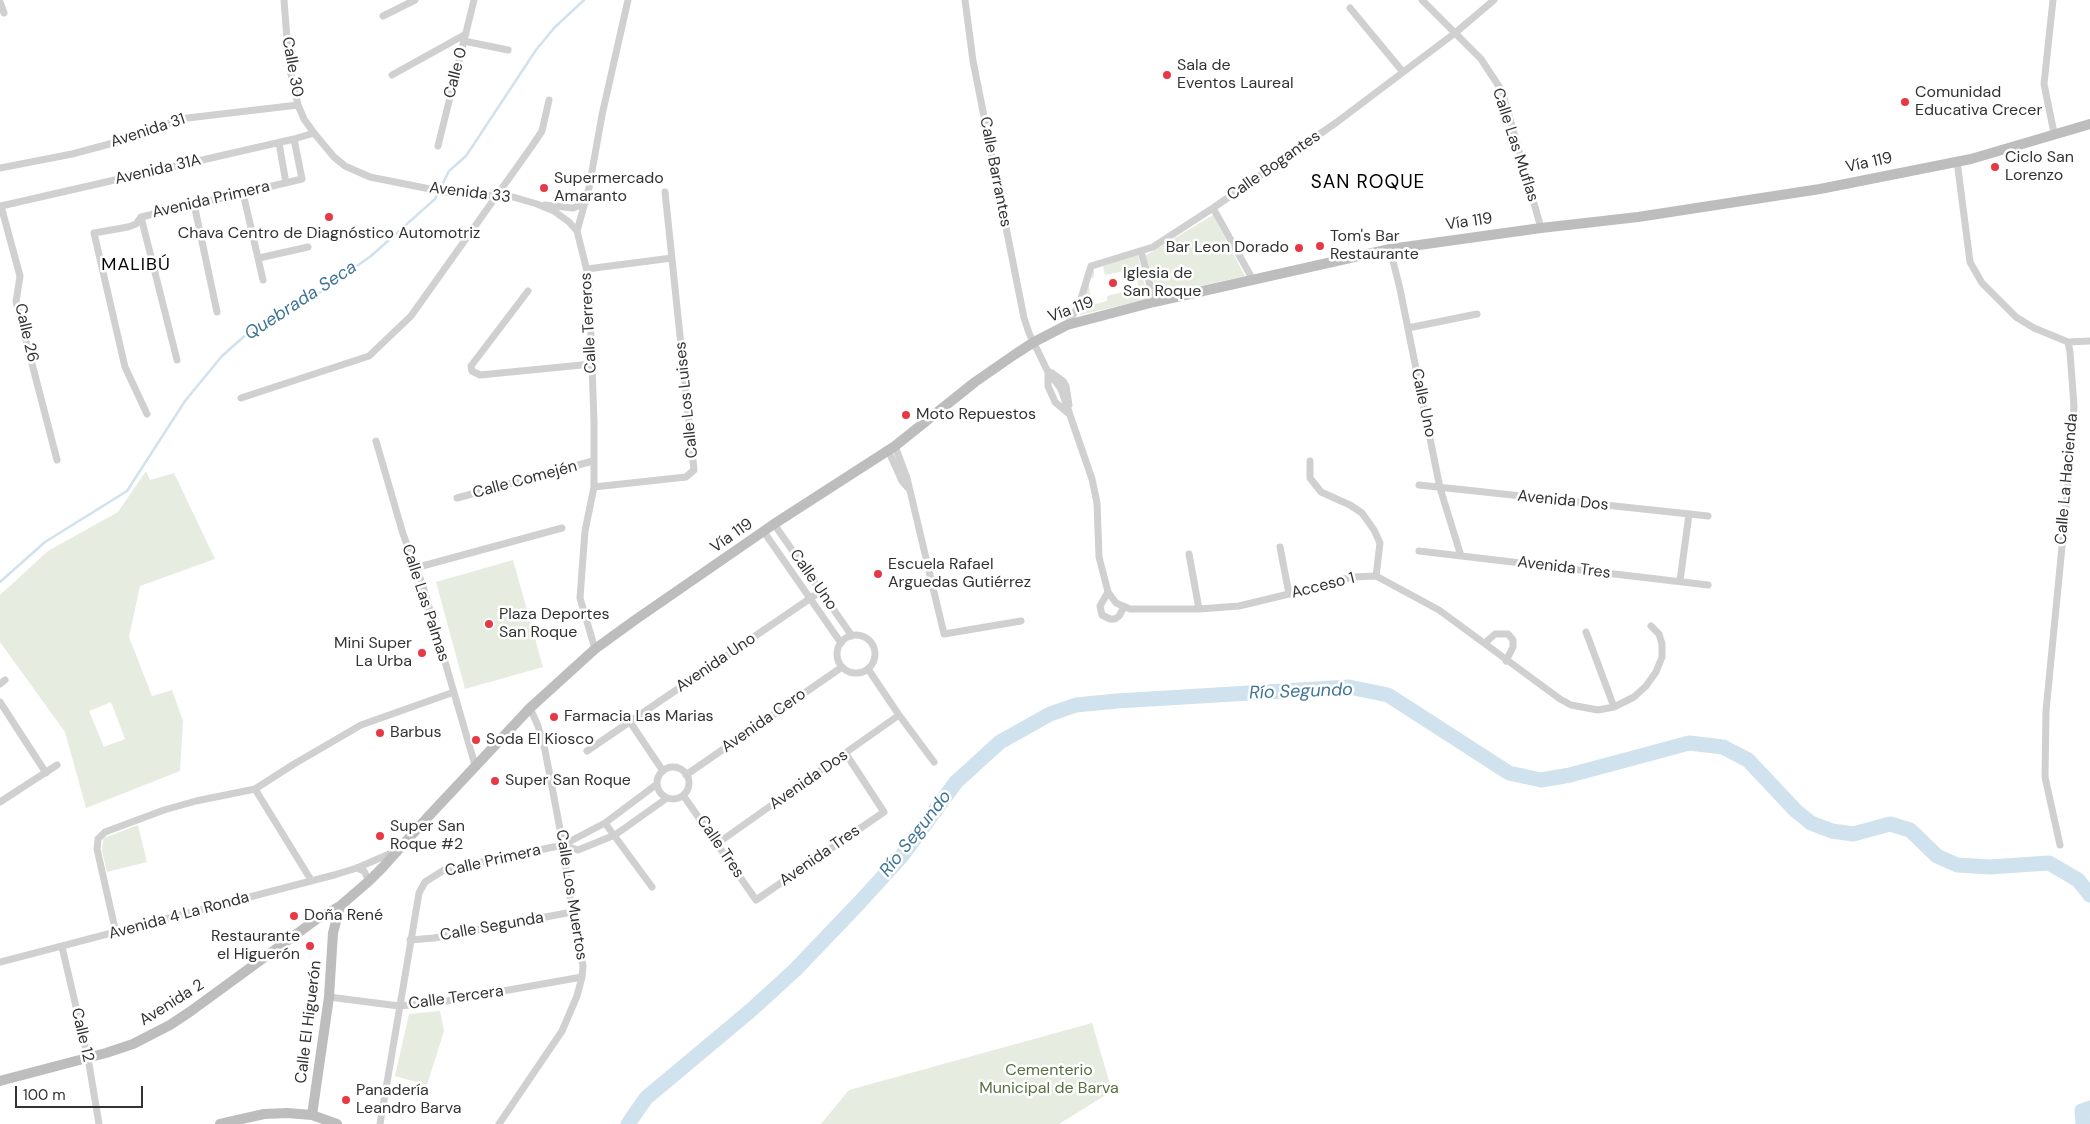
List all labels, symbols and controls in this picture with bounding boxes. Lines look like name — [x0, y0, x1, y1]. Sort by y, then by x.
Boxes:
street label: Calle 30 — [277, 35, 307, 99]
street label: Calle 0 — [440, 46, 472, 100]
place label: Sala de Eventos Laureal — [1177, 56, 1293, 94]
marker: Sala de Eventos Laureal — [1161, 69, 1173, 81]
place label: Comunidad Educativa Crecer — [1915, 83, 2042, 121]
street label: Calle Las Muflas — [1488, 86, 1542, 204]
marker: Comunidad Educativa Crecer — [1899, 96, 1911, 108]
street label: Avenida 31 — [108, 110, 188, 152]
street label: Calle Barrantes — [975, 115, 1015, 229]
street label: Calle Bogantes — [1224, 127, 1324, 205]
place label: Ciclo San Lorenzo — [2005, 148, 2074, 186]
street label: Vía 119 — [1844, 149, 1894, 177]
street label: Avenida 31A — [113, 151, 203, 189]
marker: Ciclo San Lorenzo — [1989, 161, 2001, 173]
place label: Supermercado Amaranto — [554, 169, 664, 207]
district label: SAN ROQUE — [1310, 172, 1426, 194]
street label: Avenida Primera — [150, 177, 272, 223]
street label: Avenida 33 — [428, 178, 512, 208]
marker: Supermercado Amaranto — [538, 182, 550, 194]
street label: Vía 119 — [1444, 209, 1494, 235]
marker: Chava Centro de Diagnóstico Automotriz — [323, 211, 335, 223]
place label: Chava Centro de Diagnóstico Automotriz — [178, 224, 480, 244]
place label: Tom's Bar Restaurante — [1330, 227, 1419, 265]
place label: Bar Leon Dorado — [1166, 238, 1289, 258]
marker: Tom's Bar Restaurante — [1314, 240, 1326, 252]
marker: Bar Leon Dorado — [1293, 242, 1305, 254]
district label: MALIBÚ — [101, 254, 171, 276]
water label: Quebrada Seca — [241, 257, 361, 345]
place label: Iglesia de San Roque — [1123, 264, 1201, 302]
street label: Calle Terreros — [577, 272, 601, 374]
marker: Iglesia de San Roque — [1107, 277, 1119, 289]
street label: Vía 119 — [1046, 293, 1096, 327]
street label: Calle 26 — [10, 302, 42, 364]
street label: Calle Los Luises — [671, 341, 703, 459]
street label: Calle Uno — [1406, 367, 1440, 439]
place label: Moto Repuestos — [916, 405, 1036, 425]
marker: Moto Repuestos — [900, 409, 912, 421]
street label: Calle La Hacienda — [2052, 413, 2082, 545]
street label: Calle Comején — [471, 457, 579, 503]
street label: Avenida Dos — [1517, 487, 1609, 515]
street label: Vía 119 — [707, 515, 757, 557]
street label: Calle Las Palmas — [397, 542, 453, 664]
street label: Calle Uno — [785, 546, 841, 614]
street label: Avenida Tres — [1516, 553, 1612, 583]
place label: Escuela Rafael Arguedas Gutiérrez — [888, 555, 1031, 593]
marker: Escuela Rafael Arguedas Gutiérrez — [872, 568, 884, 580]
street label: Acceso 1 — [1289, 569, 1357, 603]
place label: Plaza Deportes San Roque — [499, 605, 610, 643]
marker: Plaza Deportes San Roque — [483, 618, 495, 630]
street label: Avenida Uno — [672, 629, 760, 697]
place label: Mini Super La Urba — [334, 634, 412, 672]
marker: Mini Super La Urba — [416, 647, 428, 659]
water label: Río Segundo — [1249, 679, 1353, 705]
street label: Avenida Cero — [718, 685, 810, 757]
place label: Farmacia Las Marias — [564, 707, 714, 727]
marker: Farmacia Las Marias — [548, 711, 560, 723]
place label: Barbus — [390, 723, 441, 743]
marker: Barbus — [374, 727, 386, 739]
place label: Soda El Kiosco — [486, 730, 594, 750]
marker: Soda El Kiosco — [470, 734, 482, 746]
street label: Avenida Dos — [766, 746, 852, 814]
place label: Super San Roque — [505, 771, 631, 791]
marker: Super San Roque — [489, 775, 501, 787]
water label: Río Segundo — [876, 786, 956, 882]
street label: Calle Tres — [692, 812, 748, 882]
place label: Super San Roque #2 — [390, 817, 465, 855]
street label: Avenida Tres — [776, 821, 864, 891]
street label: Calle Los Muertos — [551, 828, 591, 962]
marker: Super San Roque #2 — [374, 830, 386, 842]
street label: Calle Primera — [443, 841, 543, 881]
street label: Avenida 4 La Ronda — [107, 888, 251, 944]
place label: Doña René — [304, 906, 383, 926]
street label: Calle Segunda — [439, 908, 545, 946]
marker: Doña René — [288, 910, 300, 922]
place label: Restaurante el Higuerón — [211, 927, 300, 965]
marker: Restaurante el Higuerón — [304, 940, 316, 952]
street label: Calle El Higuerón — [292, 959, 326, 1085]
street label: Avenida 2 — [136, 976, 208, 1030]
street label: Calle Tercera — [407, 982, 505, 1014]
street label: Calle 12 — [66, 1006, 98, 1064]
park label: Cementerio Municipal de Barva — [979, 1061, 1119, 1099]
scale bar — [18, 1076, 145, 1108]
place label: Panadería Leandro Barva — [356, 1081, 461, 1119]
text: 100 m — [23, 1085, 66, 1105]
marker: Panadería Leandro Barva — [340, 1094, 352, 1106]

